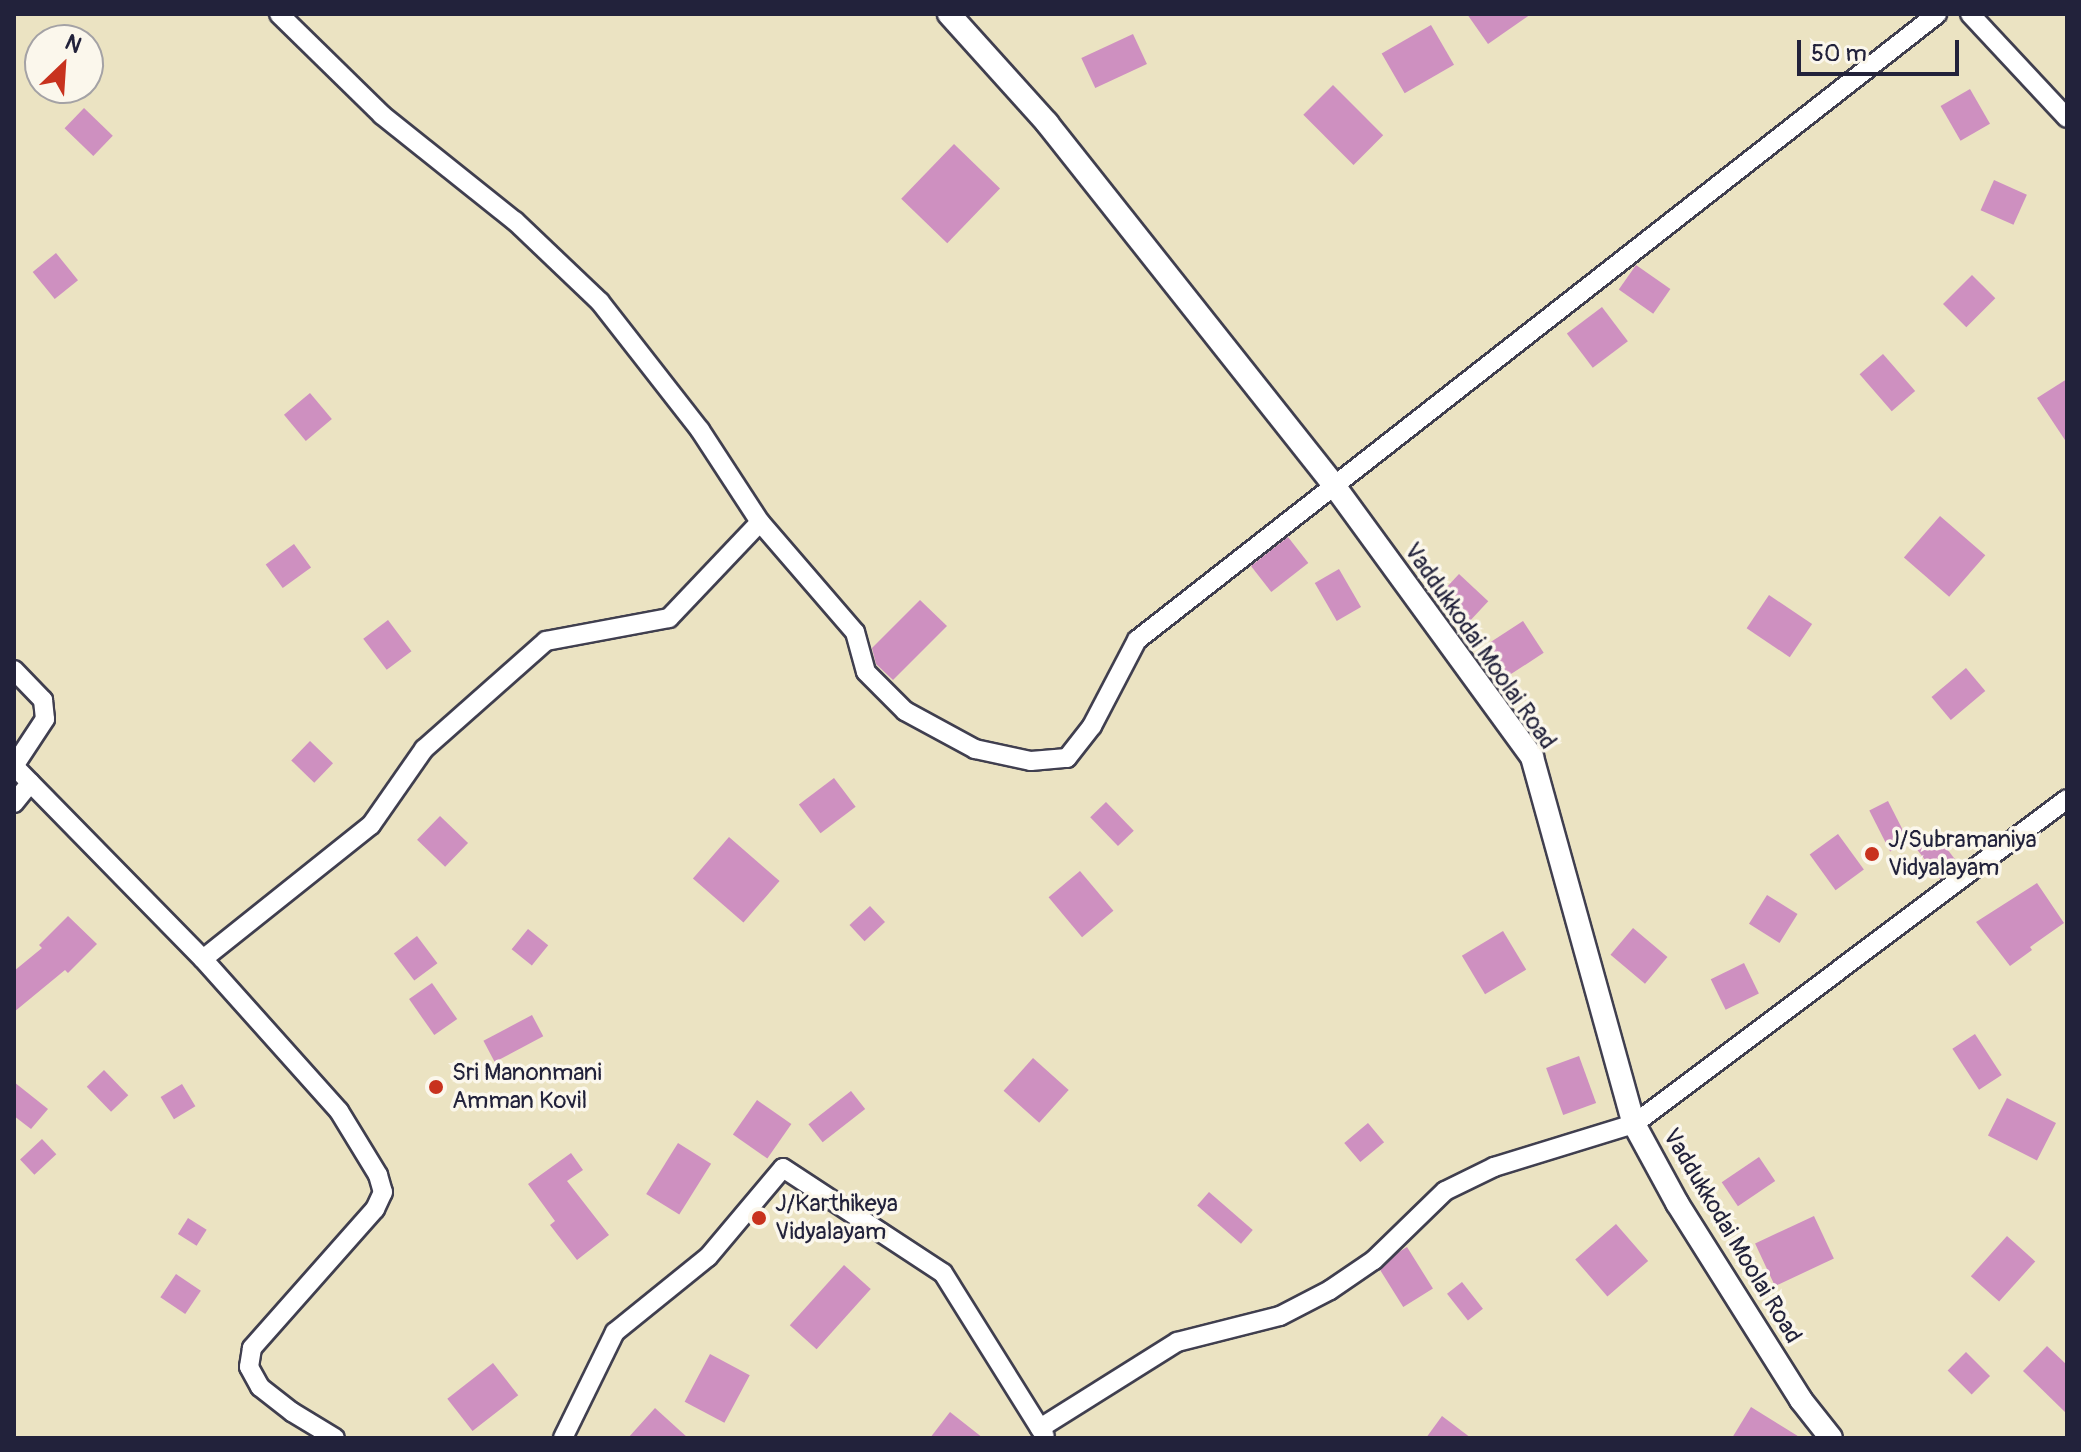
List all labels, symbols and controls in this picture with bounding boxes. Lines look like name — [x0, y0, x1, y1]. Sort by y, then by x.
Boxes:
north arrow — [24, 24, 104, 104]
scale bar — [1801, 24, 1963, 74]
text: N — [61, 28, 86, 60]
text: 50 m — [1811, 39, 1867, 68]
street label: Vaddukkodai Moolai Road — [1398, 537, 1562, 755]
place label: J/Subramaniya Vidyalayam — [1888, 826, 2037, 882]
marker: J/Subramaniya Vidyalayam — [1863, 845, 1881, 863]
place label: Sri Manonmani Amman Kovil — [452, 1059, 602, 1115]
marker: Sri Manonmani Amman Kovil — [427, 1078, 445, 1096]
street label: Vaddukkodai Moolai Road — [1656, 1123, 1808, 1349]
place label: J/Karthikeya Vidyalayam — [775, 1190, 898, 1246]
marker: J/Karthikeya Vidyalayam — [750, 1209, 768, 1227]

